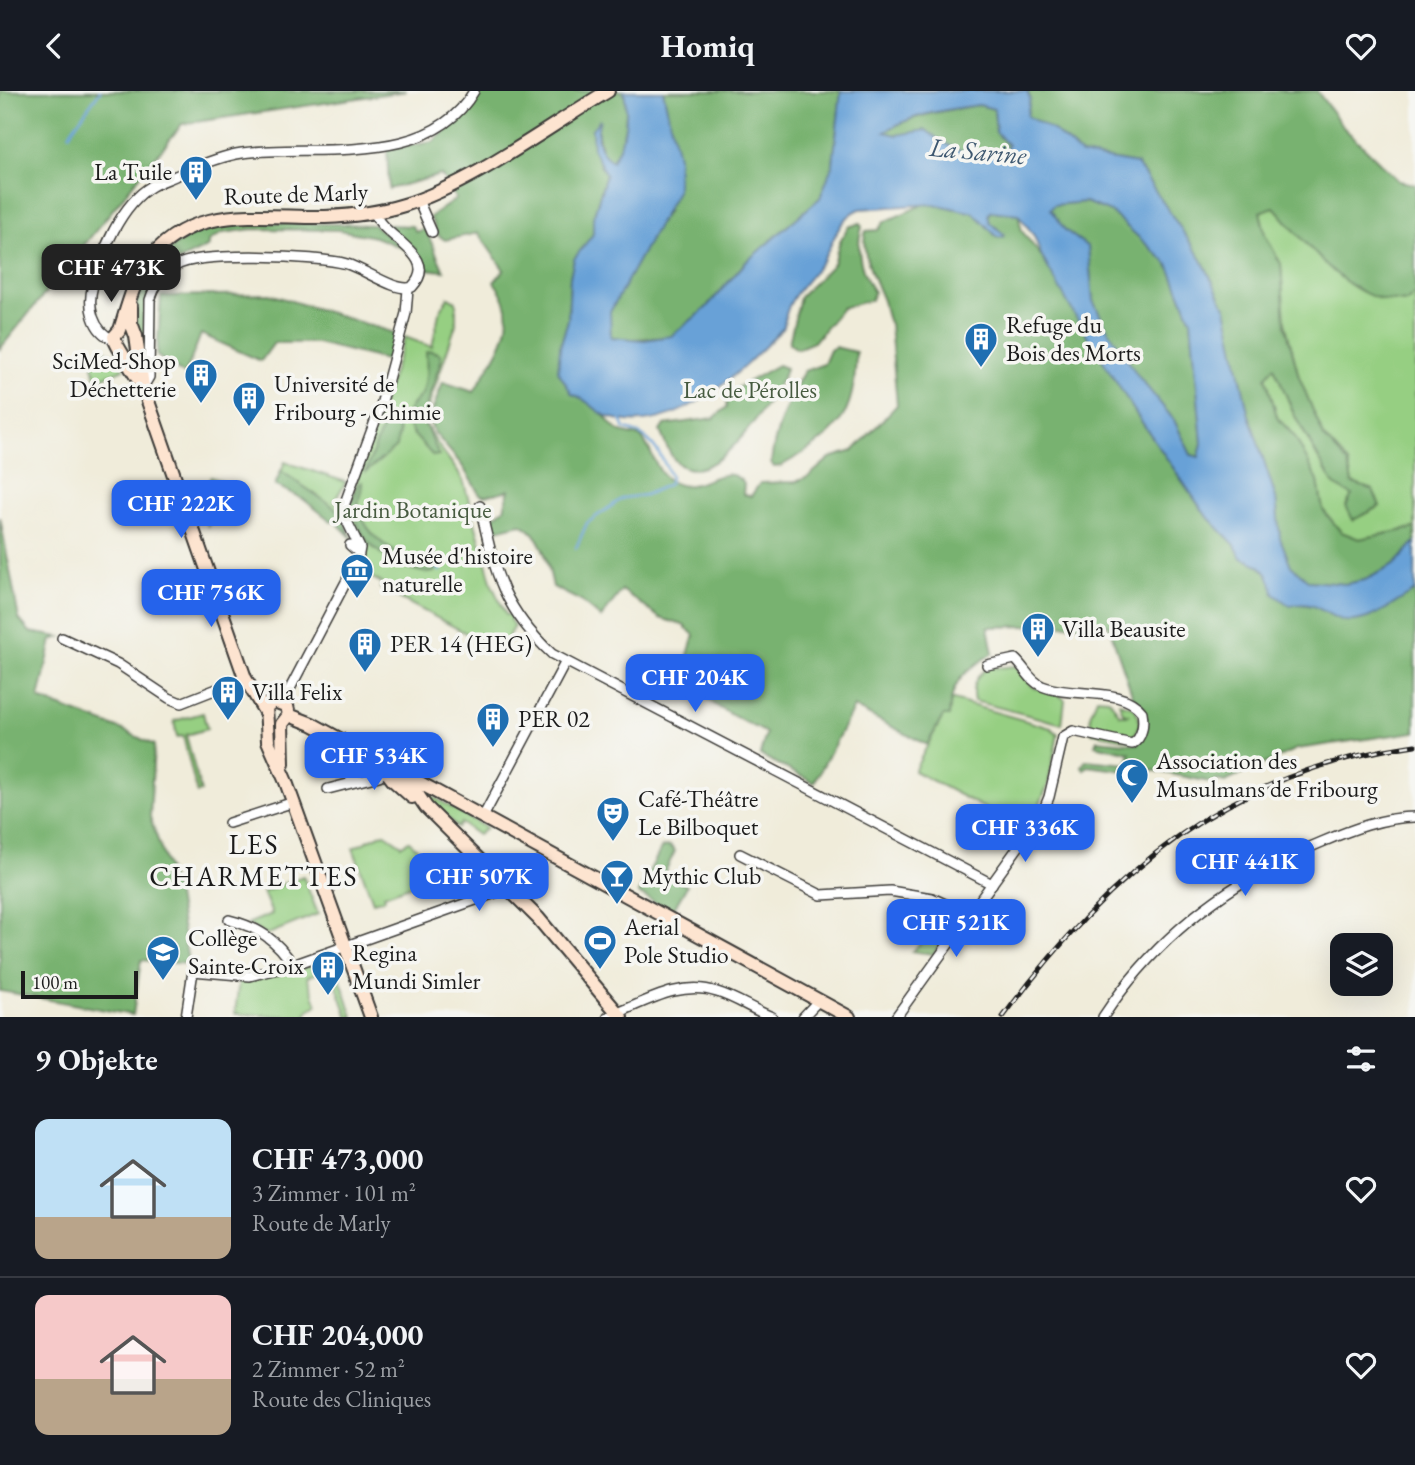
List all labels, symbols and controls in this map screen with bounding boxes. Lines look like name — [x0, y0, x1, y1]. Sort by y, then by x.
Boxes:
text: Homiq — [660, 25, 755, 67]
icon: back — [35, 27, 73, 65]
icon: heart — [1342, 27, 1380, 65]
water label: La Sarine — [927, 130, 1029, 172]
building icon: La Tuile — [177, 153, 215, 202]
place label: La Tuile — [94, 156, 172, 187]
street label: Route de Marly — [223, 175, 369, 212]
pin: CHF 473K — [39, 245, 183, 304]
text: CHF 473K — [58, 252, 164, 282]
place label: Refuge du Bois des Morts — [1006, 309, 1141, 368]
building icon: Refuge du Bois des Morts — [962, 320, 1000, 369]
place label: SciMed-Shop Déchetterie — [52, 345, 176, 404]
building icon: SciMed-Shop Déchetterie — [182, 356, 220, 405]
place label: Université de Fribourg - Chimie — [274, 368, 441, 427]
park label: Lac de Pérolles — [683, 374, 817, 405]
building icon: Université de Fribourg - Chimie — [230, 379, 268, 428]
pin: CHF 222K — [109, 481, 253, 540]
text: CHF 222K — [128, 488, 234, 518]
park label: Jardin Botanique — [332, 494, 492, 525]
place label: Musée d'histoire naturelle — [382, 540, 533, 599]
museum icon: Musée d'histoire naturelle — [338, 551, 376, 600]
pin: CHF 756K — [139, 569, 283, 629]
text: CHF 756K — [158, 577, 264, 607]
building icon: Villa Beausite — [1019, 610, 1057, 659]
place label: Villa Beausite — [1062, 613, 1186, 644]
building icon: PER 14 (HEG) — [346, 625, 384, 674]
place label: PER 14 (HEG) — [390, 628, 532, 659]
pin: CHF 204K — [623, 655, 767, 714]
text: CHF 204K — [642, 662, 748, 692]
building icon: Villa Felix — [209, 673, 247, 722]
place label: Villa Felix — [252, 676, 343, 707]
building icon: PER 02 — [474, 700, 512, 749]
place label: PER 02 — [518, 703, 590, 734]
pin: CHF 534K — [302, 733, 446, 792]
text: CHF 534K — [321, 740, 427, 770]
place label: Association des Musulmans de Fribourg — [1155, 745, 1378, 804]
mosque icon: Association des Musulmans de Fribourg — [1113, 756, 1151, 805]
place label: Café-Théâtre Le Bilboquet — [638, 783, 759, 842]
theatre icon: Café-Théâtre Le Bilboquet — [594, 794, 632, 843]
pin: CHF 336K — [953, 805, 1097, 864]
text: CHF 336K — [972, 812, 1078, 842]
district label: LES CHARMETTES — [149, 826, 359, 894]
pin: CHF 441K — [1173, 839, 1317, 898]
text: CHF 441K — [1192, 846, 1298, 876]
pin: CHF 507K — [407, 853, 551, 913]
bar icon: Mythic Club — [598, 857, 636, 906]
place label: Mythic Club — [642, 860, 761, 891]
text: CHF 507K — [426, 861, 532, 891]
pin: CHF 521K — [884, 899, 1028, 959]
text: CHF 521K — [903, 907, 1009, 937]
place label: Aerial Pole Studio — [623, 911, 729, 970]
place label: Collège Sainte-Croix — [188, 922, 305, 981]
sports icon: Aerial Pole Studio — [581, 922, 619, 971]
school or university icon: Collège Sainte-Croix — [144, 933, 182, 982]
map controls — [1330, 933, 1393, 996]
button: layers — [1330, 933, 1393, 996]
place label: Regina Mundi Simler — [352, 937, 481, 996]
building icon: Regina Mundi Simler — [309, 948, 347, 997]
scale bar — [21, 968, 138, 1000]
text: 100 m — [32, 970, 78, 995]
text: 9 Objekte — [35, 1040, 158, 1079]
icon: filters — [1342, 1040, 1380, 1078]
text: CHF 473,000 — [252, 1139, 423, 1178]
icon: home — [91, 1147, 175, 1231]
icon: heart — [1342, 1170, 1380, 1208]
text: 3 Zimmer · 101 m² — [252, 1178, 416, 1208]
text: Route de Marly — [252, 1208, 391, 1238]
text: CHF 204,000 — [252, 1315, 423, 1354]
icon: home — [91, 1323, 175, 1407]
icon: heart — [1342, 1346, 1380, 1384]
text: 2 Zimmer · 52 m² — [252, 1354, 405, 1384]
text: Route des Cliniques — [252, 1384, 431, 1414]

